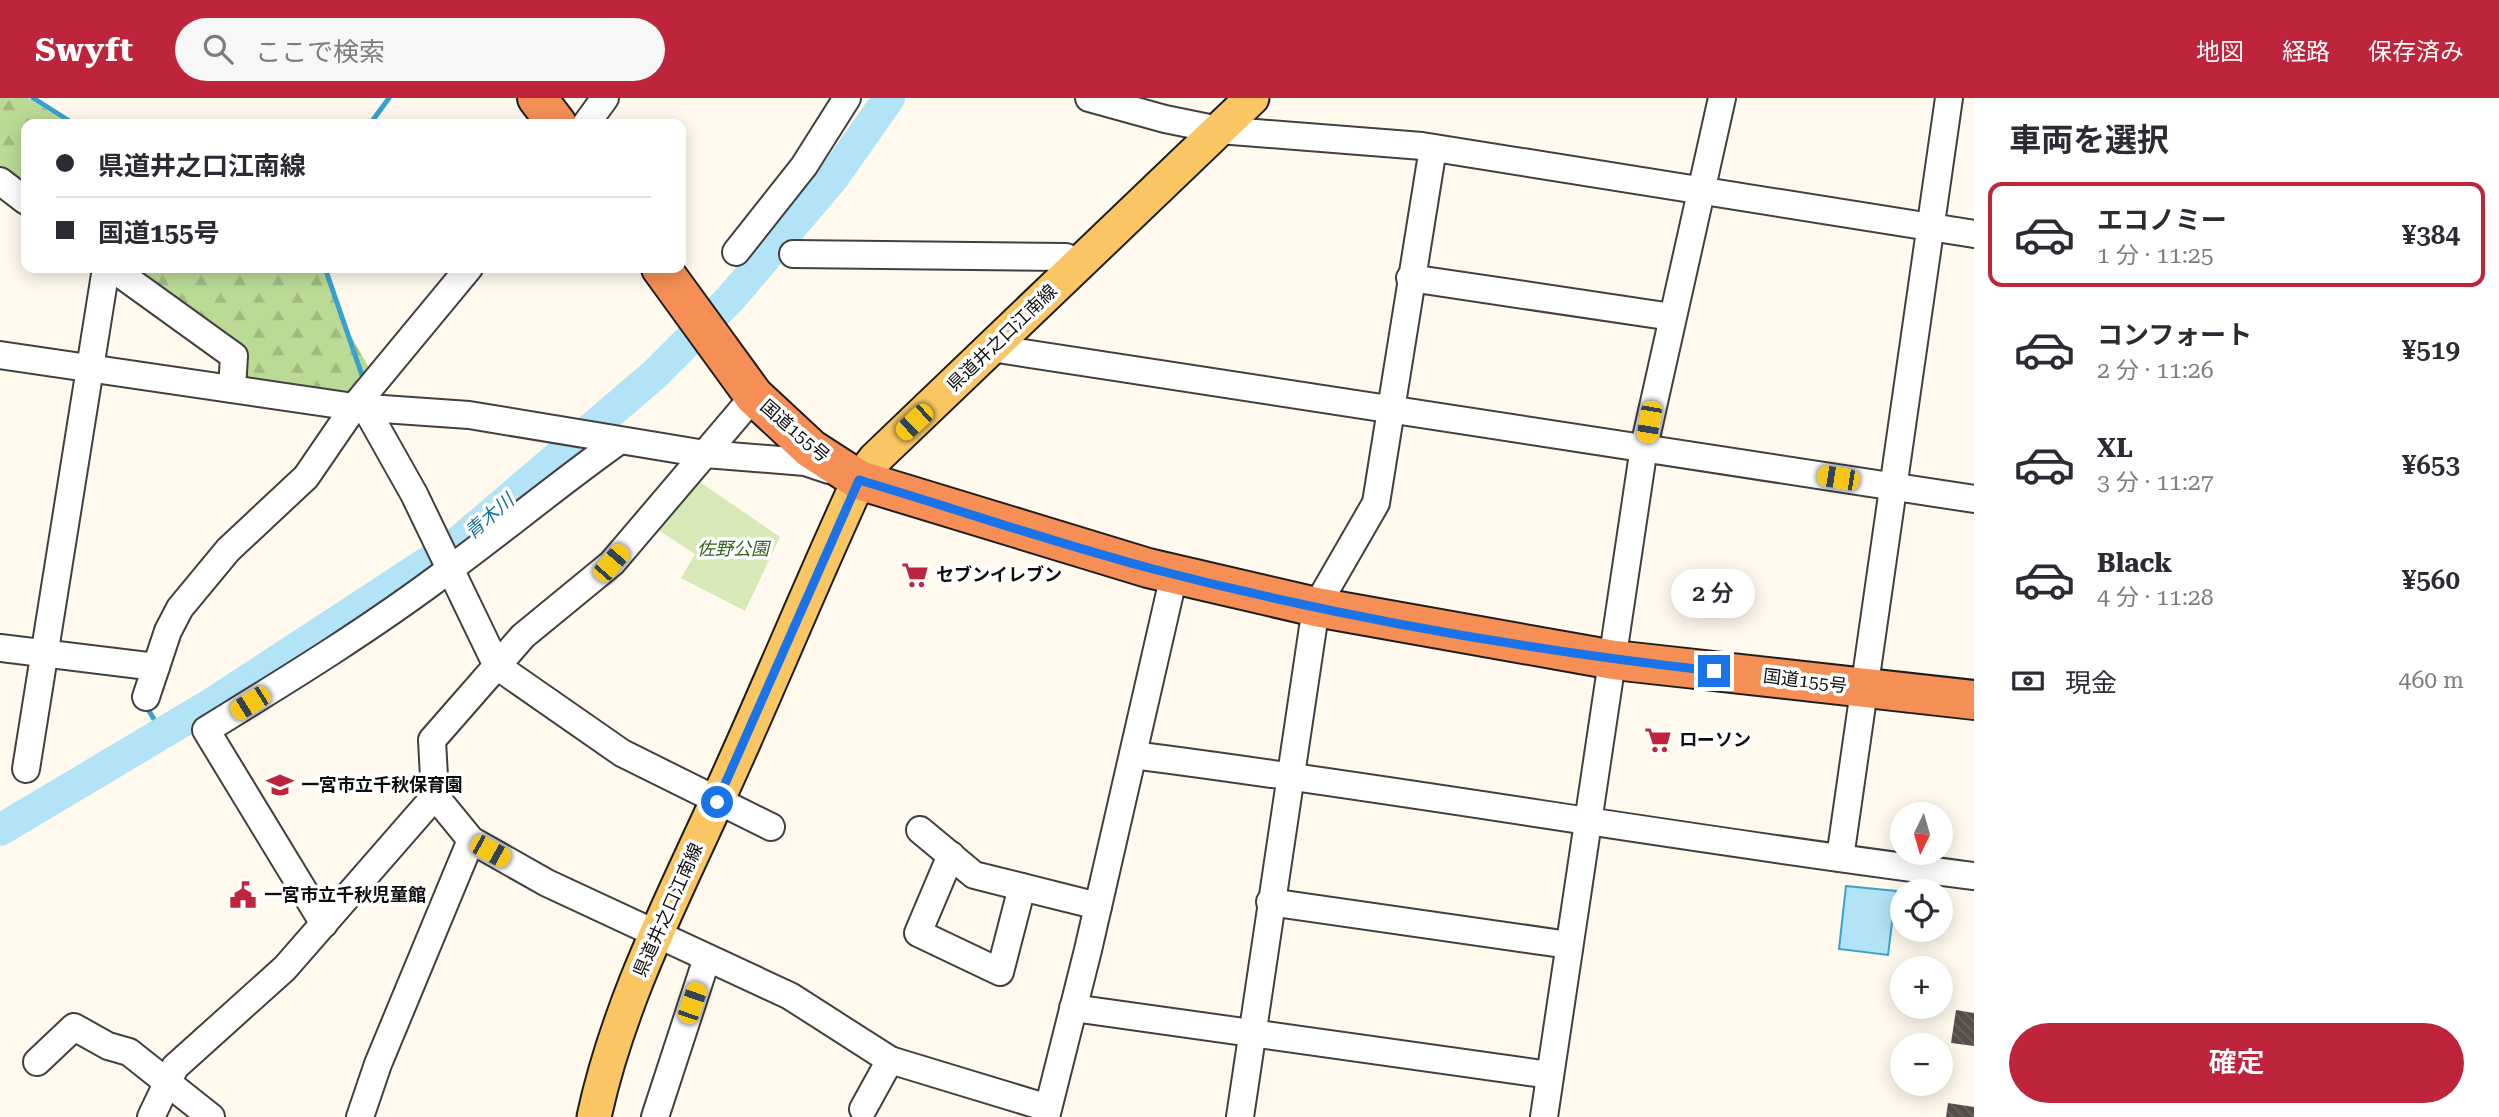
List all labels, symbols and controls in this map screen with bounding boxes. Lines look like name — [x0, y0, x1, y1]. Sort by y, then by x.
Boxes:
search box — [175, 18, 665, 81]
text: Swyft — [35, 30, 133, 69]
icon: search — [199, 30, 237, 68]
text: ここで検索 — [255, 37, 385, 67]
text: 地図 — [2196, 38, 2244, 66]
text: 経路 — [2282, 38, 2330, 66]
text: 保存済み — [2368, 38, 2464, 66]
text: 車両を選択 — [2009, 121, 2169, 159]
text: 県道井之口江南線 — [98, 151, 306, 181]
icon: car — [2013, 203, 2076, 266]
text: エコノミー — [2097, 205, 2227, 235]
text: 国道155号 — [98, 218, 220, 248]
text: ¥384 — [2402, 220, 2460, 250]
text: 1 分 · 11:25 — [2097, 242, 2214, 269]
street label: 県道井之口江南線 — [943, 280, 1061, 395]
icon: car — [2013, 318, 2076, 381]
text: コンフォート — [2097, 320, 2252, 350]
text: ¥519 — [2402, 335, 2460, 365]
text: 2 分 · 11:26 — [2097, 357, 2214, 384]
street label: 国道155号 — [757, 395, 834, 466]
car — [1636, 399, 1663, 445]
car — [892, 400, 937, 444]
icon: car — [2013, 433, 2076, 496]
text: XL — [2097, 433, 2133, 463]
text: ¥653 — [2402, 450, 2460, 480]
car — [1816, 464, 1861, 492]
text: 3 分 · 11:27 — [2097, 469, 2214, 496]
water label: 青木川 — [460, 488, 520, 544]
park label: 佐野公園 — [697, 538, 772, 559]
car — [590, 540, 633, 586]
icon: car — [2013, 548, 2076, 611]
text: Black — [2097, 548, 2172, 578]
supermarket icon: セブンイレブン — [900, 560, 930, 590]
place label: セブンイレブン — [936, 564, 1062, 585]
text: ¥560 — [2402, 565, 2460, 595]
callout: 2 分 — [1672, 570, 1756, 618]
text: 2 分 — [1692, 580, 1734, 607]
text: 4 分 · 11:28 — [2097, 584, 2214, 611]
route end — [1698, 655, 1730, 687]
icon: cash — [2009, 662, 2047, 700]
street label: 国道155号 — [1762, 665, 1848, 696]
text: 460 m — [2399, 667, 2464, 694]
text: 現金 — [2065, 668, 2117, 698]
car — [227, 683, 274, 723]
supermarket icon: ローソン — [1643, 725, 1673, 755]
place label: ローソン — [1679, 729, 1751, 750]
school or university icon: 一宮市立千秋保育園 — [265, 770, 295, 800]
place label: 一宮市立千秋保育園 — [301, 774, 463, 795]
route start — [701, 786, 733, 818]
north arrow — [1890, 802, 1953, 864]
map controls — [1890, 802, 1953, 1096]
car — [467, 832, 514, 870]
street label: 県道井之口江南線 — [629, 840, 706, 980]
button: locate — [1890, 879, 1953, 942]
public building icon: 一宮市立千秋児童館 — [228, 880, 258, 910]
place label: 一宮市立千秋児童館 — [264, 884, 426, 905]
button: + — [1890, 956, 1953, 1019]
car — [676, 980, 709, 1026]
button: 確定 — [2009, 1023, 2464, 1103]
button: − — [1890, 1033, 1953, 1096]

